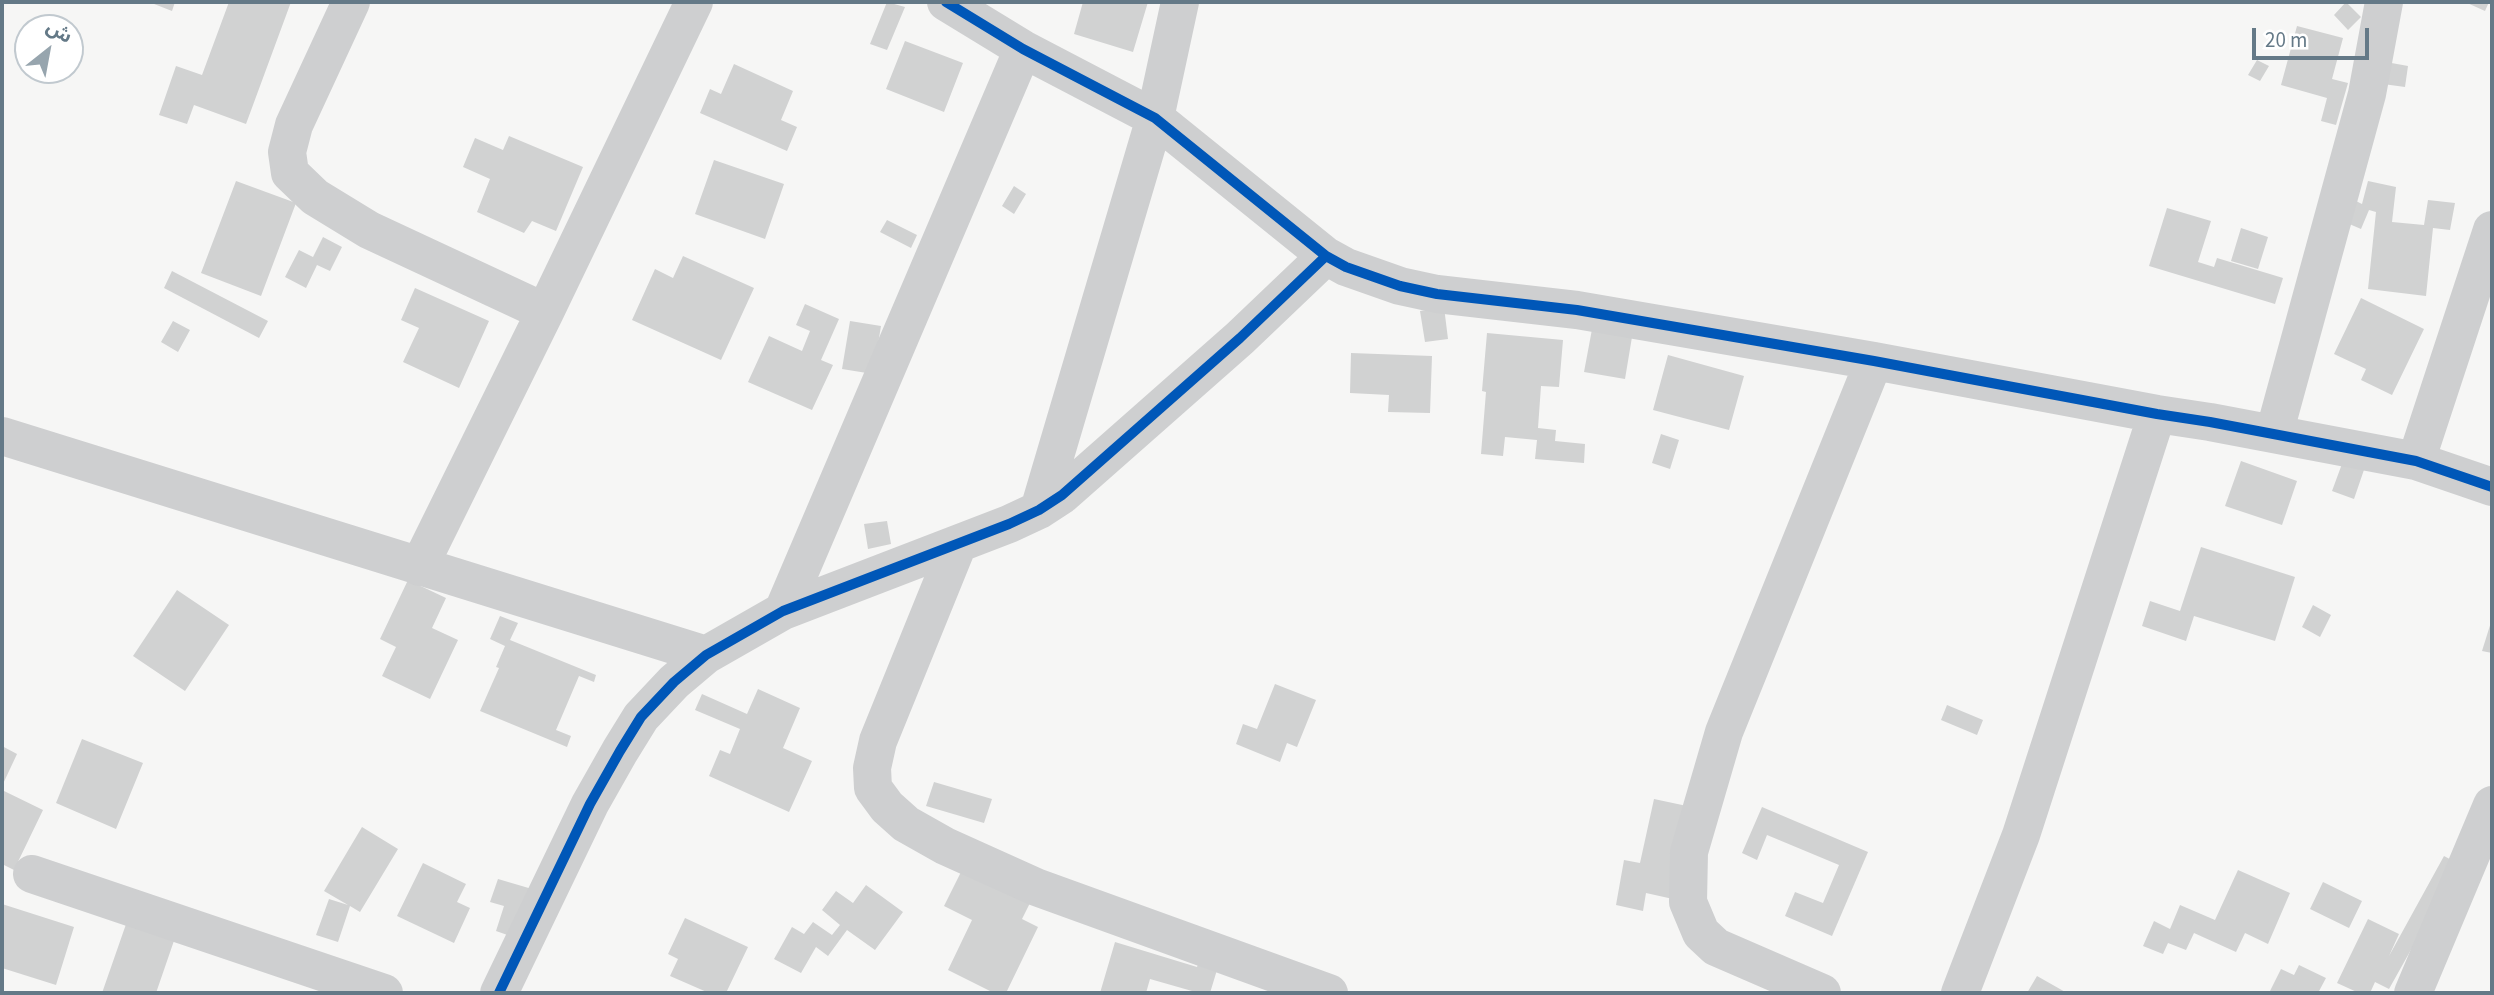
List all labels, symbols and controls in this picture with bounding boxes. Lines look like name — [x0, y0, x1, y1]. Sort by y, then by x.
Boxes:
north arrow — [14, 14, 84, 84]
text: ش — [41, 14, 77, 51]
scale bar — [2256, 14, 2373, 58]
text: 20 m — [2265, 25, 2307, 55]

